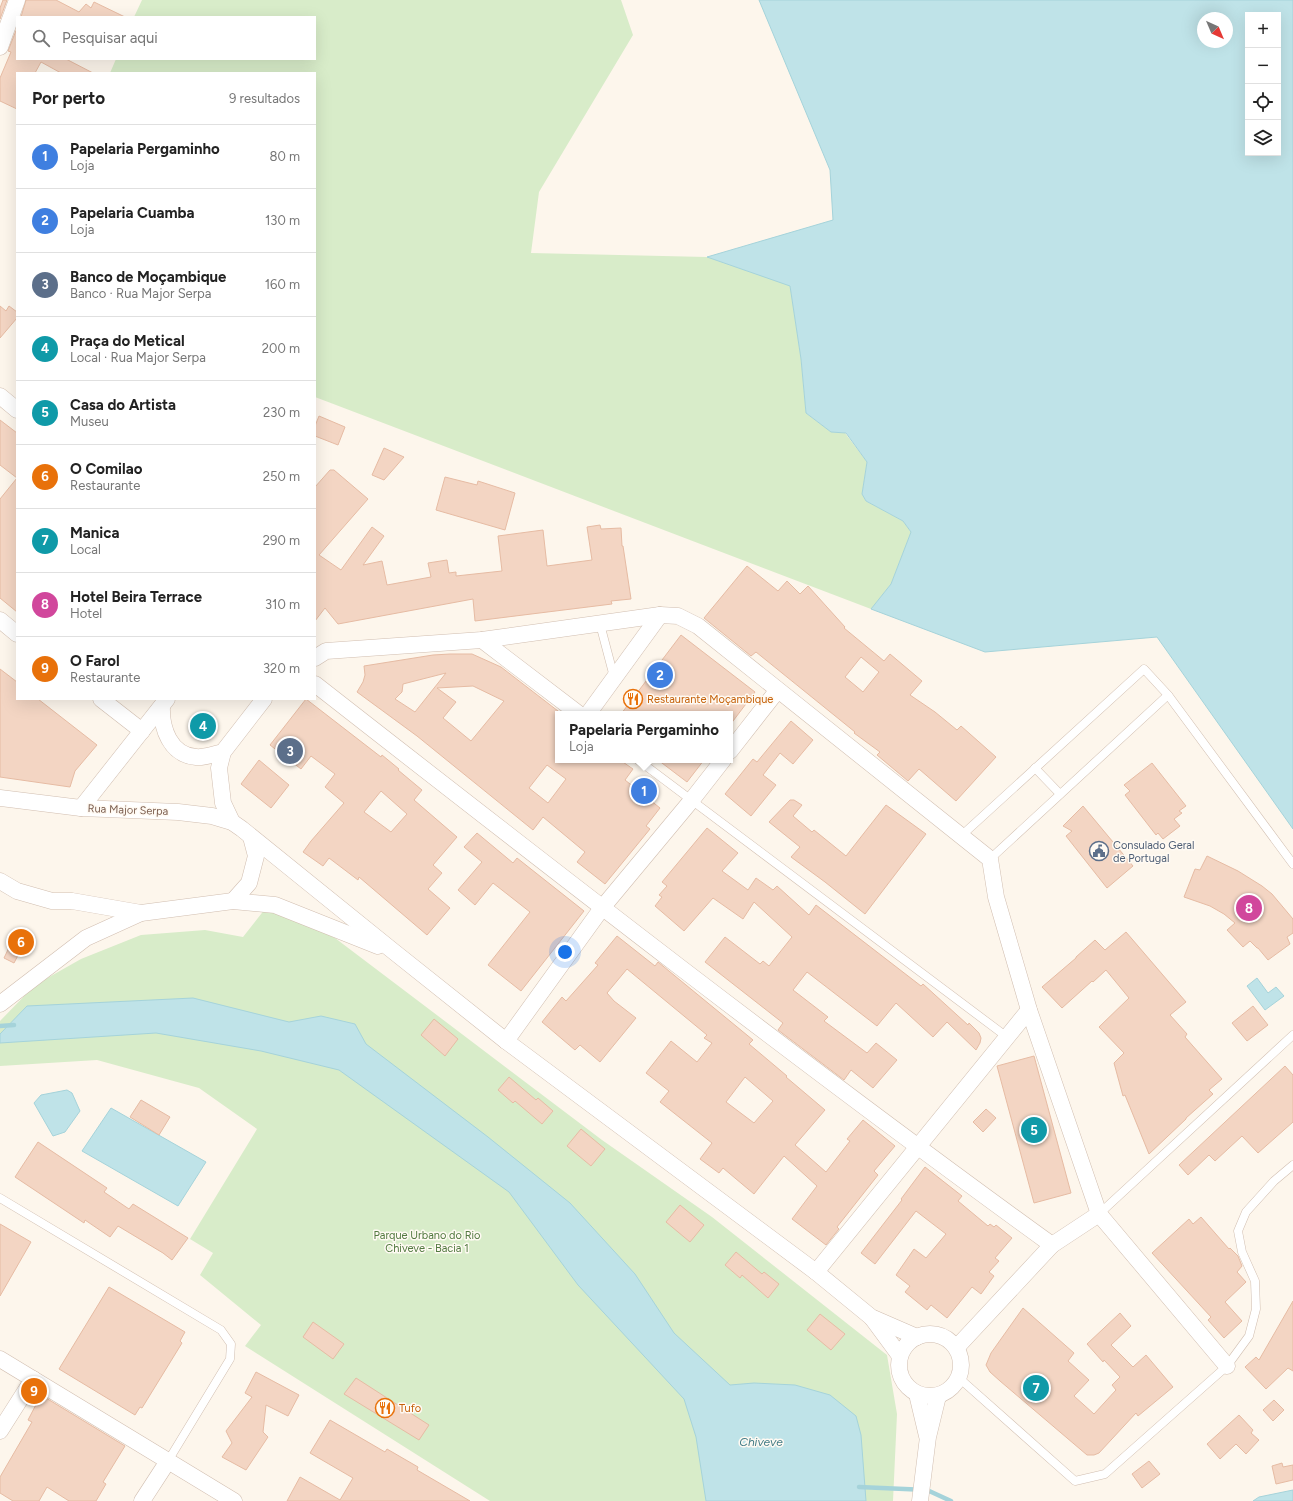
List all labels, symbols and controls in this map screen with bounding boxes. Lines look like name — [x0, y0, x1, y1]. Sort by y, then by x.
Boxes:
north arrow — [1197, 12, 1233, 48]
map controls — [1245, 12, 1281, 156]
button: + — [1245, 12, 1281, 48]
search box — [16, 16, 316, 60]
icon: search — [30, 27, 52, 49]
text: Pesquisar aqui — [62, 29, 158, 47]
button: − — [1245, 48, 1281, 84]
button: locate — [1245, 84, 1281, 120]
text: Por perto — [32, 88, 105, 108]
text: 9 resultados — [229, 91, 300, 106]
button: layers — [1245, 120, 1281, 156]
text: Papelaria Pergaminho — [70, 140, 220, 158]
text: 1 — [42, 149, 48, 164]
text: 80 m — [269, 149, 300, 164]
text: Loja — [70, 158, 94, 173]
text: Papelaria Cuamba — [70, 204, 195, 222]
text: 2 — [41, 213, 49, 228]
text: 130 m — [265, 213, 300, 228]
text: Loja — [70, 222, 94, 237]
text: Banco de Moçambique — [70, 268, 226, 286]
text: 3 — [41, 277, 49, 292]
text: 160 m — [265, 277, 300, 292]
text: Banco · Rua Major Serpa — [70, 286, 211, 301]
text: Praça do Metical — [70, 332, 185, 350]
text: 4 — [41, 341, 49, 356]
text: 200 m — [262, 341, 300, 356]
text: Local · Rua Major Serpa — [70, 350, 206, 365]
text: Casa do Artista — [70, 396, 176, 414]
text: 5 — [41, 405, 49, 420]
text: 230 m — [263, 405, 300, 420]
text: Museu — [70, 414, 109, 429]
text: O Comilao — [70, 460, 142, 478]
text: 6 — [41, 469, 49, 484]
text: 250 m — [263, 469, 300, 484]
text: Restaurante — [70, 478, 140, 493]
text: Manica — [70, 524, 120, 542]
text: 7 — [41, 533, 49, 548]
text: 290 m — [263, 533, 300, 548]
text: Local — [70, 542, 101, 557]
text: Hotel Beira Terrace — [70, 588, 202, 606]
text: 8 — [41, 597, 49, 612]
text: 310 m — [265, 597, 300, 612]
text: Hotel — [70, 606, 102, 621]
text: O Farol — [70, 652, 120, 670]
pin: 2 — [647, 660, 673, 690]
text: 9 — [41, 661, 49, 676]
text: 320 m — [263, 661, 300, 676]
text: Restaurante — [70, 670, 140, 685]
restaurant icon: Restaurante Moçambique — [622, 688, 644, 710]
place label: Restaurante Moçambique — [647, 693, 773, 706]
pin: 4 — [190, 711, 216, 741]
popup — [555, 711, 733, 763]
text: Papelaria Pergaminho — [569, 721, 719, 739]
pin: 3 — [277, 736, 303, 766]
text: Loja — [569, 739, 594, 754]
pin: 1 — [631, 776, 657, 806]
street label: Rua Major Serpa — [87, 802, 169, 818]
place label: Consulado Geral de Portugal — [1113, 839, 1194, 865]
public building icon: Consulado Geral de Portugal — [1088, 840, 1110, 862]
pin: 8 — [1236, 893, 1262, 923]
pin: 6 — [8, 927, 34, 957]
your location — [555, 942, 575, 962]
pin: 5 — [1021, 1115, 1047, 1145]
park label: Parque Urbano do Rio Chiveve - Bacia 1 — [374, 1229, 480, 1255]
pin: 7 — [1023, 1373, 1049, 1403]
pin: 9 — [21, 1376, 47, 1406]
restaurant icon: Tufo — [374, 1397, 396, 1419]
place label: Tufo — [399, 1402, 421, 1415]
water label: Chiveve — [739, 1435, 783, 1449]

